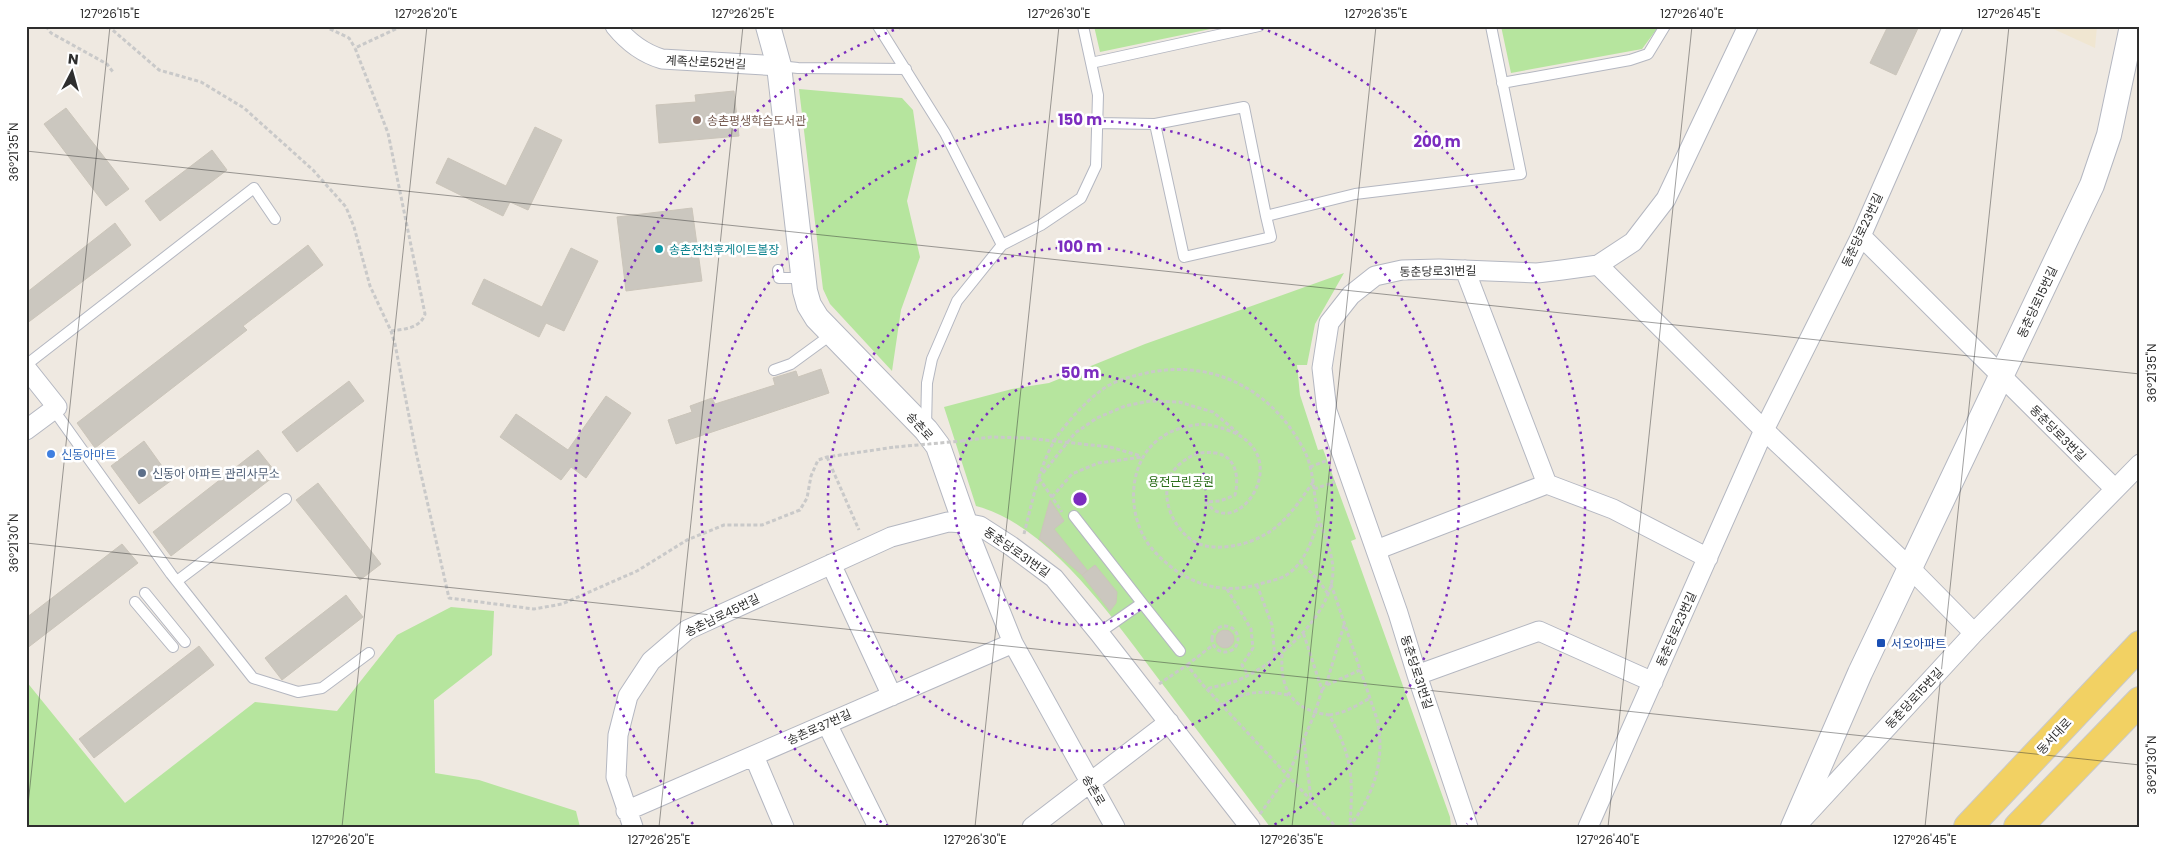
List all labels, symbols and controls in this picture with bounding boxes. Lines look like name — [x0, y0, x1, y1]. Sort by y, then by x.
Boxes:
text: 127°26'15"E — [80, 5, 140, 22]
text: 127°26'20"E — [395, 5, 457, 22]
text: 127°26'25"E — [712, 5, 774, 22]
text: 127°26'30"E — [1028, 5, 1090, 22]
text: 127°26'35"E — [1345, 5, 1407, 22]
text: 127°26'40"E — [1660, 5, 1724, 22]
text: 127°26'45"E — [1977, 5, 2041, 22]
north arrow — [48, 48, 98, 98]
text: N — [67, 49, 80, 70]
street label: 계족산로52번길 — [665, 51, 747, 73]
text: 150 m — [1058, 109, 1102, 130]
place label: 송촌평생학습도서관 — [707, 112, 806, 129]
marker: 송촌평생학습도서관 — [691, 114, 703, 126]
text: 36°21'35"N — [5, 123, 22, 181]
text: 200 m — [1413, 131, 1461, 152]
street label: 동춘당로23번길 — [1837, 190, 1887, 270]
text: 100 m — [1058, 236, 1102, 257]
place label: 송촌전천후게이트볼장 — [669, 241, 779, 258]
marker: 송촌전천후게이트볼장 — [653, 243, 665, 255]
street label: 동춘당로31번길 — [1399, 262, 1477, 280]
street label: 동춘당로15번길 — [2013, 263, 2061, 341]
text: 36°21'35"N — [2143, 344, 2160, 402]
text: 50 m — [1061, 362, 1099, 383]
street label: 동춘당로3번길 — [2026, 401, 2090, 465]
street label: 송촌로 — [903, 408, 937, 444]
place label: 신동아마트 — [61, 446, 116, 463]
marker: 신동아마트 — [45, 448, 57, 460]
place label: 신동아 아파트 관리사무소 — [152, 465, 280, 482]
marker: 신동아 아파트 관리사무소 — [136, 467, 148, 479]
park label: 용전근린공원 — [1148, 473, 1214, 490]
centre of rings — [1071, 490, 1089, 508]
text: 36°21'30"N — [5, 514, 22, 572]
street label: 동춘당로31번길 — [981, 523, 1053, 581]
street label: 동춘당로23번길 — [1652, 589, 1700, 669]
street label: 송촌남로45번길 — [682, 590, 762, 640]
street label: 동춘당로31번길 — [1397, 633, 1437, 711]
place label: 서오아파트 — [1891, 635, 1946, 652]
marker: 서오아파트 — [1875, 637, 1887, 649]
street label: 동춘당로15번길 — [1881, 664, 1947, 732]
street label: 송촌로37번길 — [784, 705, 854, 749]
street label: 동서대로 — [2033, 714, 2075, 758]
text: 36°21'30"N — [2143, 736, 2160, 794]
street label: 송촌로 — [1078, 771, 1110, 809]
text: 127°26'20"E — [312, 831, 374, 848]
text: 127°26'25"E — [628, 831, 690, 848]
text: 127°26'30"E — [944, 831, 1006, 848]
text: 127°26'35"E — [1261, 831, 1323, 848]
text: 127°26'40"E — [1576, 831, 1640, 848]
text: 127°26'45"E — [1893, 831, 1957, 848]

